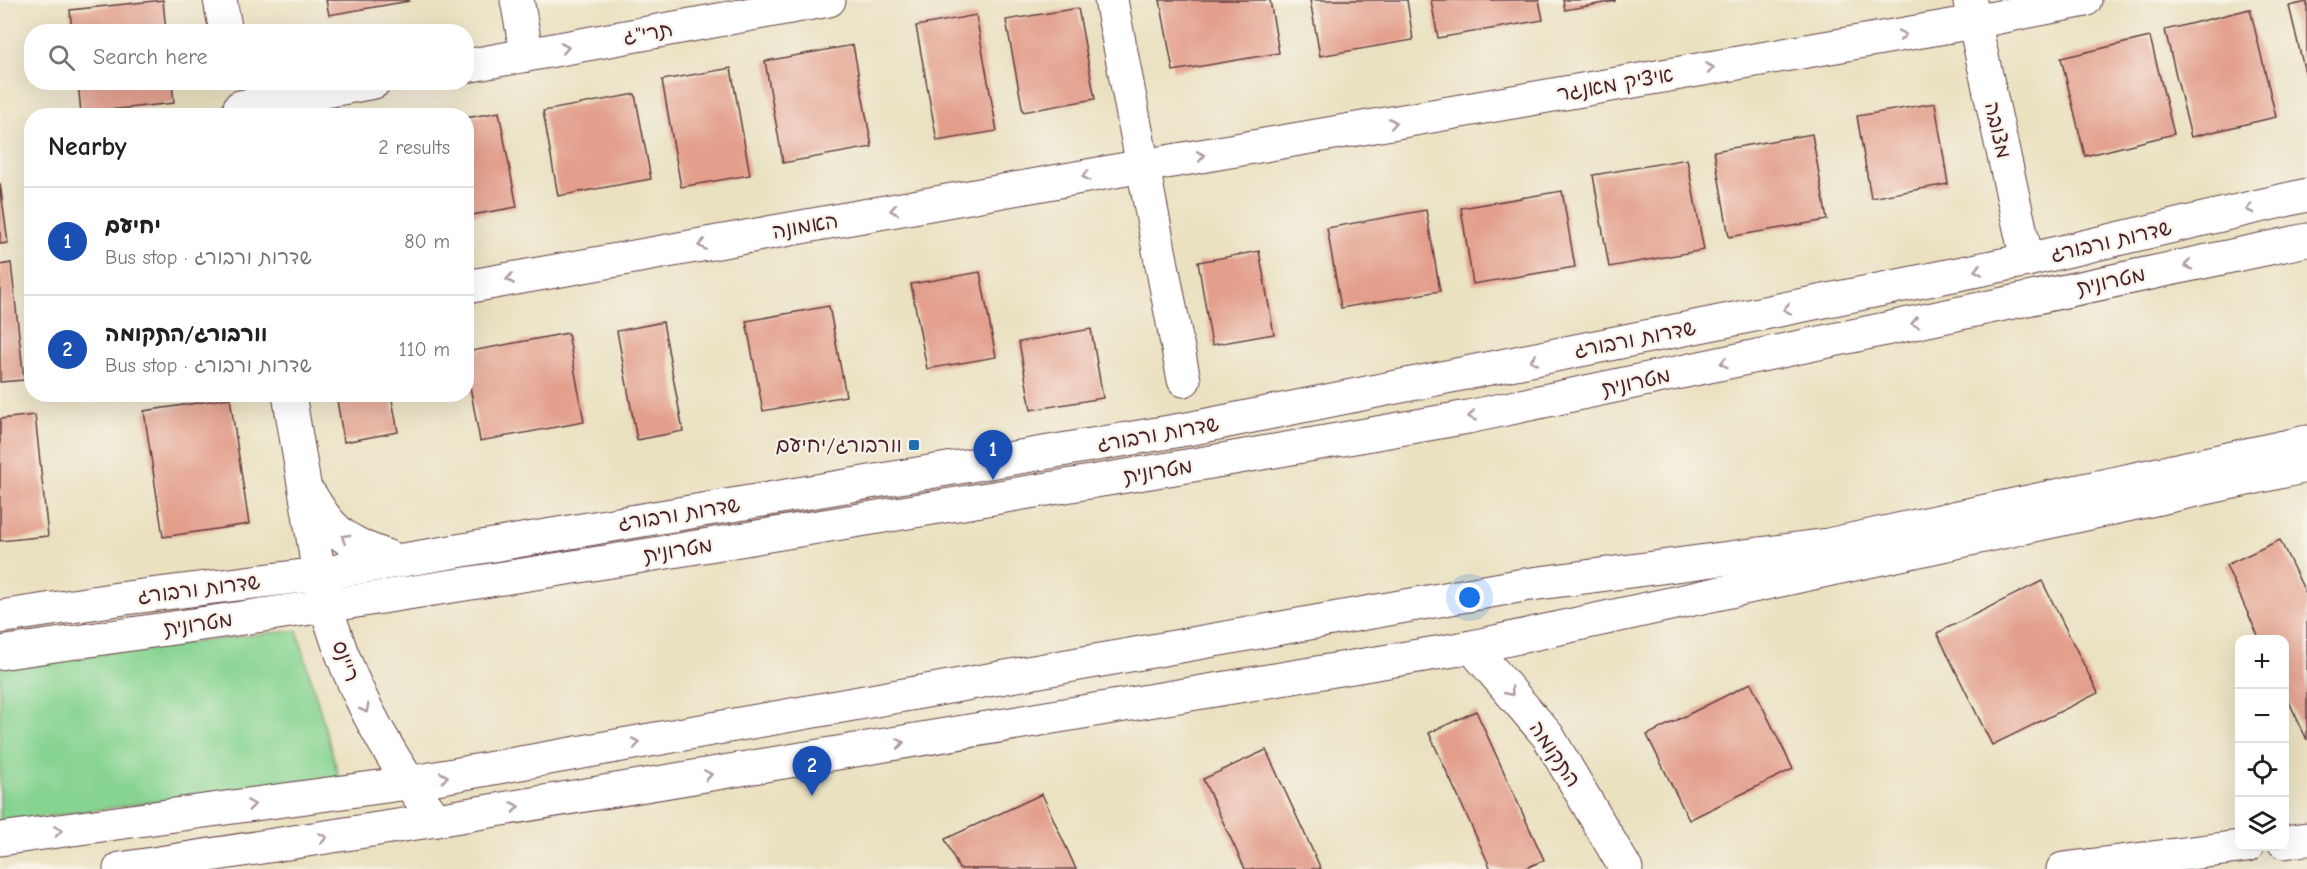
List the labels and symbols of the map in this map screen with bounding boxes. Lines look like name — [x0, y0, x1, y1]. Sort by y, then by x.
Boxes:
street label: תרי"ג — [621, 17, 675, 49]
one-way arrow — [1896, 29, 1906, 42]
one-way arrow — [561, 42, 570, 54]
street label: איציק מאנגר — [1555, 62, 1675, 107]
one-way arrow — [1704, 62, 1714, 75]
street label: מצובה — [1980, 99, 2016, 161]
one-way arrow — [1389, 117, 1398, 129]
one-way arrow — [1196, 150, 1206, 162]
one-way arrow — [1081, 169, 1091, 182]
one-way arrow — [2245, 201, 2255, 214]
one-way arrow — [889, 203, 899, 216]
street label: האמונה — [770, 208, 840, 244]
street label: שדרות ורבורג — [2048, 215, 2174, 267]
one-way arrow — [697, 238, 707, 251]
one-way arrow — [2183, 258, 2193, 271]
street label: מטרונית — [2074, 262, 2148, 300]
one-way arrow — [1973, 263, 1983, 276]
one-way arrow — [505, 272, 515, 285]
one-way arrow — [1782, 302, 1792, 315]
street label: שדרות ורבורג — [1572, 315, 1698, 363]
one-way arrow — [1910, 316, 1920, 329]
one-way arrow — [1529, 353, 1539, 366]
one-way arrow — [1720, 356, 1730, 369]
street label: מטרונית — [1599, 363, 1673, 401]
one-way arrow — [1467, 409, 1477, 422]
street label: שדרות ורבורג — [1095, 411, 1221, 457]
pin: 1 — [974, 430, 1012, 480]
place label: וורבורג/יחיעם — [775, 433, 902, 457]
marker: וורבורג/יחיעם — [907, 438, 921, 452]
street label: מטרונית — [1122, 454, 1194, 488]
street label: שדרות ורבורג — [616, 492, 742, 536]
one-way arrow — [341, 533, 351, 545]
street label: מטרונית — [642, 533, 714, 567]
street label: שדרות ורבורג — [136, 570, 262, 608]
your location — [1455, 583, 1484, 612]
street label: מטרונית — [162, 607, 234, 641]
street label: ריינס — [328, 637, 364, 685]
one-way arrow — [1503, 685, 1514, 696]
one-way arrow — [358, 702, 369, 713]
street label: התקומה — [1524, 717, 1586, 792]
one-way arrow — [631, 737, 641, 750]
one-way arrow — [895, 737, 905, 750]
pin: 2 — [792, 746, 832, 796]
one-way arrow — [702, 769, 712, 782]
one-way arrow — [439, 771, 449, 784]
one-way arrow — [247, 799, 256, 811]
one-way arrow — [510, 801, 520, 814]
one-way arrow — [53, 826, 63, 838]
one-way arrow — [318, 832, 327, 844]

